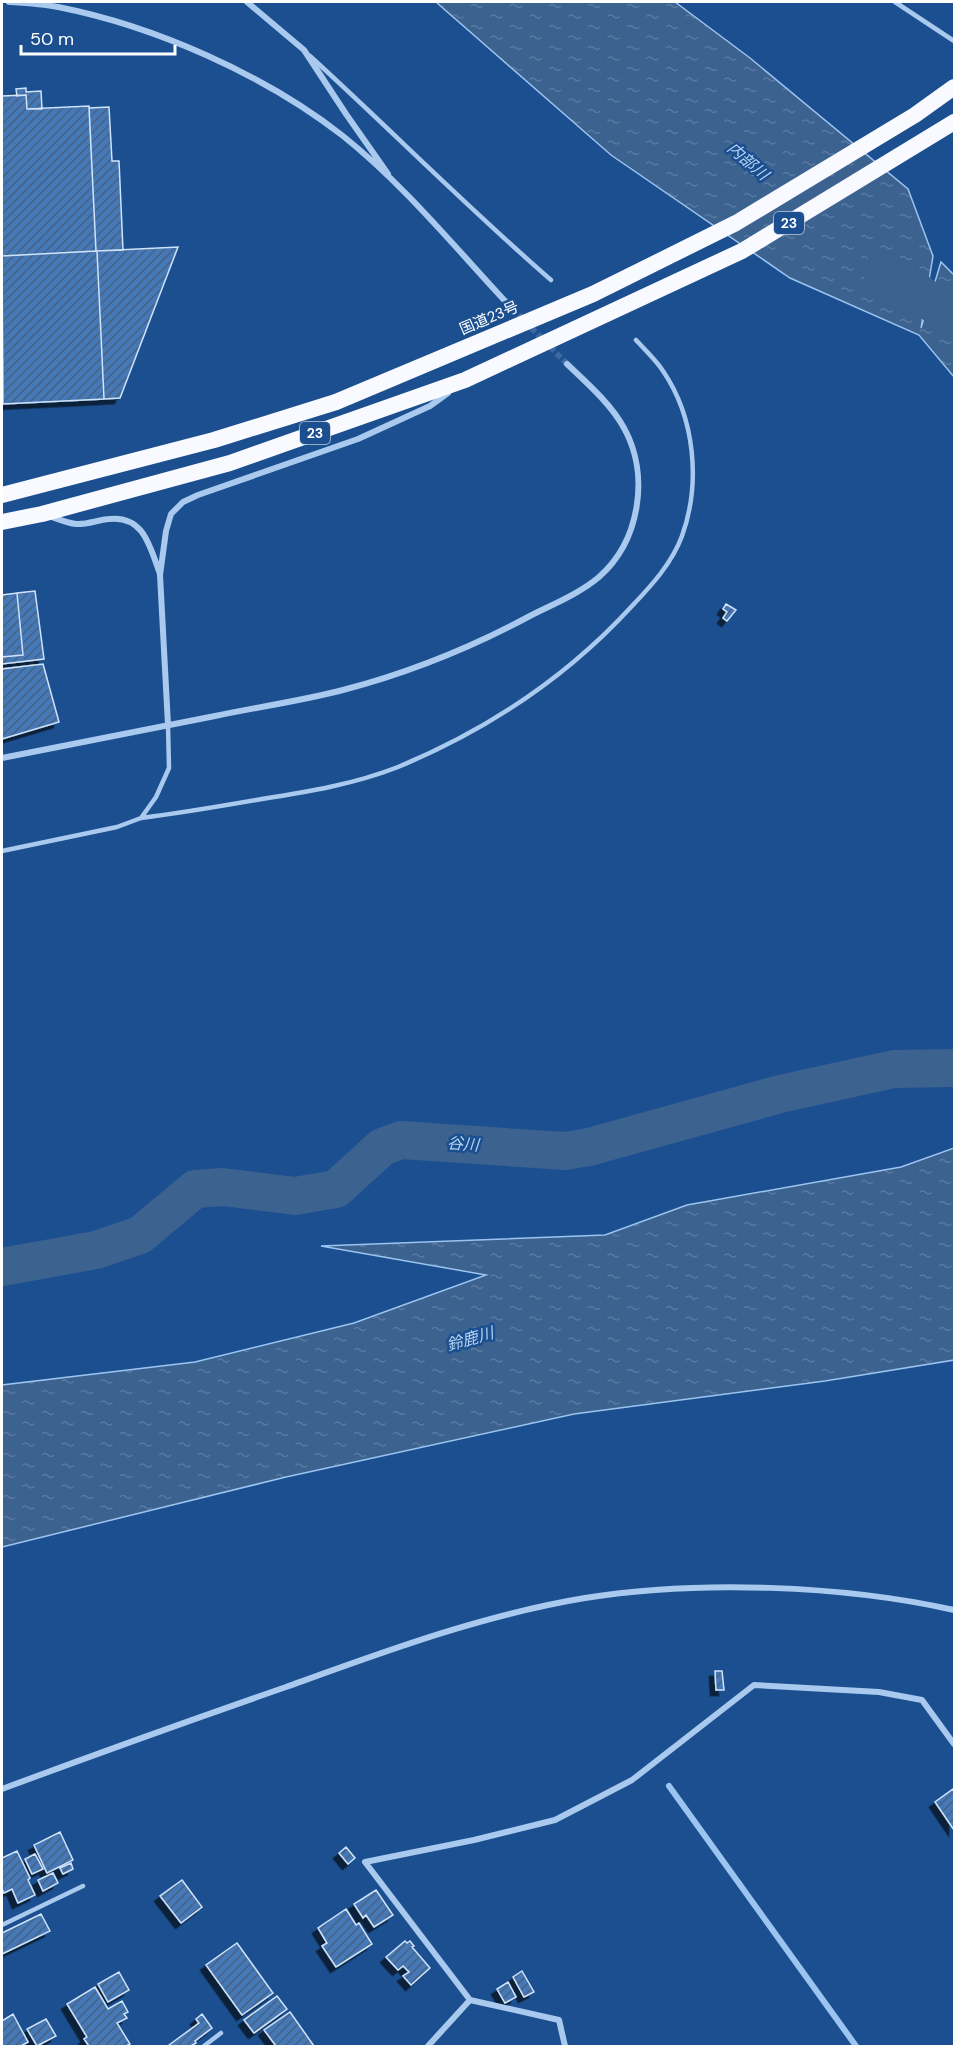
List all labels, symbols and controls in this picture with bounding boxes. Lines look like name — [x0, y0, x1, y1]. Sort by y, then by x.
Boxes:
scale bar — [21, 18, 176, 56]
text: 50 m — [30, 27, 74, 51]
water label: 内部川 — [723, 137, 775, 186]
road number: 23 — [774, 212, 804, 234]
street label: 国道23号 — [456, 297, 522, 339]
road number: 23 — [300, 422, 330, 444]
water label: 谷川 — [446, 1132, 482, 1156]
water label: 鈴鹿川 — [444, 1322, 498, 1356]

